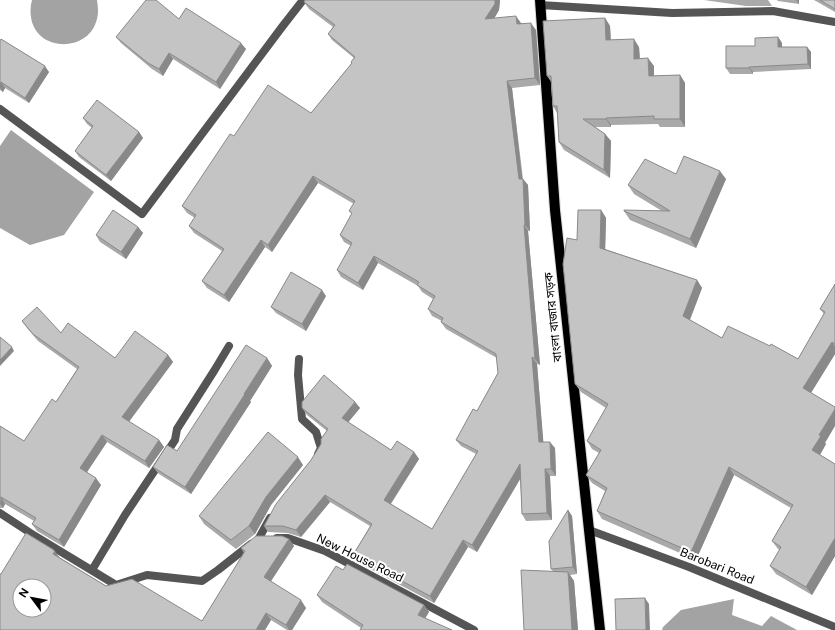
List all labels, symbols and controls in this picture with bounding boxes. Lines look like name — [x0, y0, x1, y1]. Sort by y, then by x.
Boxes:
street label: বাংলা বাজার সড়ক — [541, 271, 565, 364]
street label: New House Road — [314, 531, 406, 585]
street label: Barobari Road — [678, 545, 756, 587]
north arrow — [12, 578, 52, 618]
text: N — [16, 586, 31, 600]

